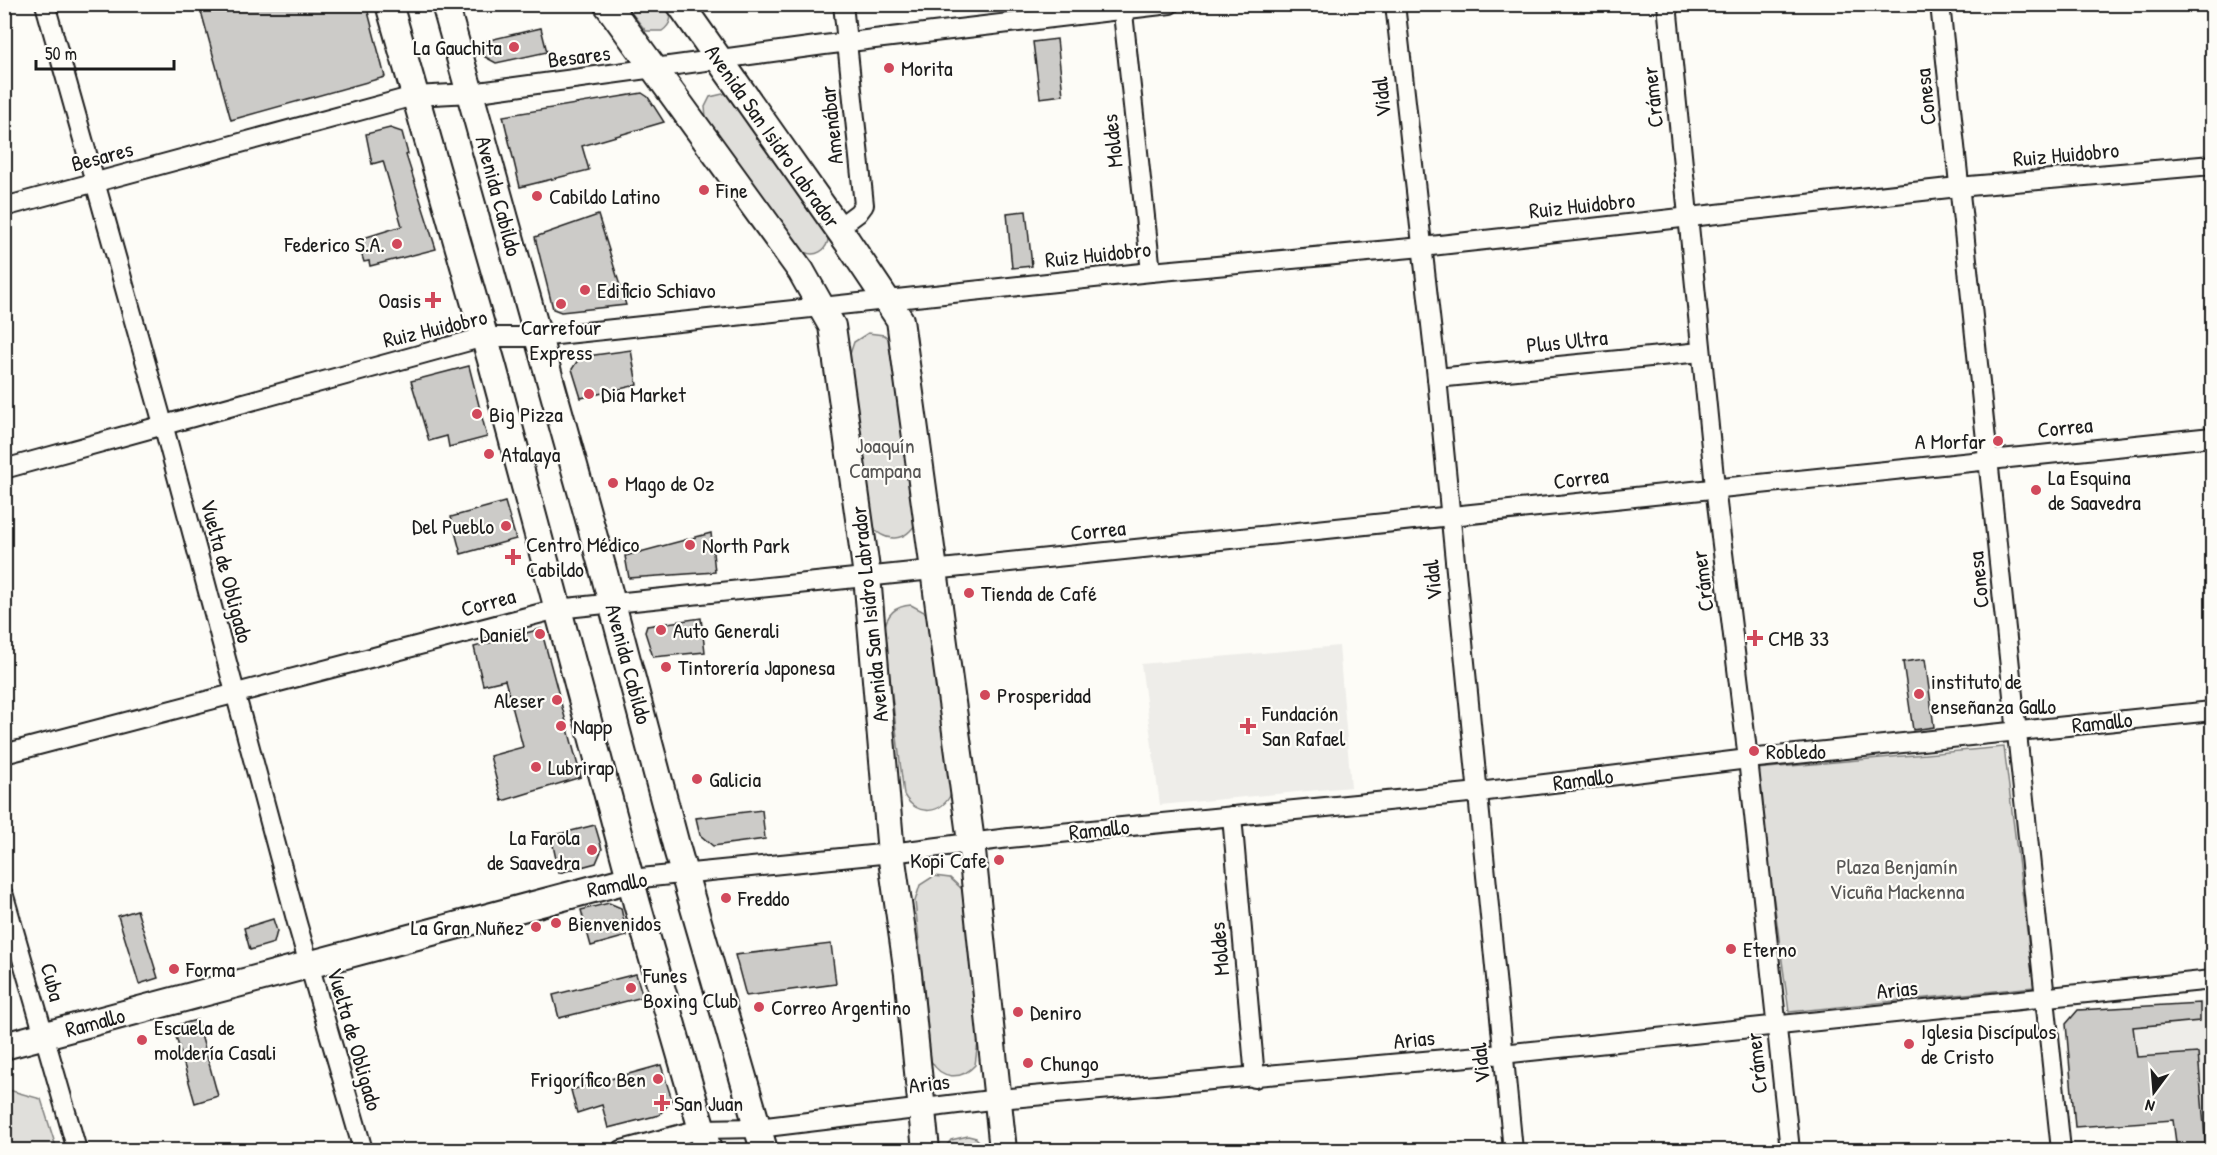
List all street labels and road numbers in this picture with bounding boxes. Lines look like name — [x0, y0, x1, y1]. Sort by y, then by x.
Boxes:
street label: Besares — [546, 37, 612, 75]
street label: Avenida San Isidro Labrador — [698, 38, 848, 234]
street label: Crámer — [1634, 64, 1670, 129]
street label: Conesa — [1907, 67, 1943, 127]
street label: Vidal — [1364, 75, 1398, 119]
street label: Amenábar — [812, 84, 850, 166]
street label: Moldes — [1094, 113, 1130, 169]
street label: Besares — [68, 133, 136, 179]
street label: Avenida Cabildo — [469, 133, 529, 260]
street label: Ruiz Huidobro — [2012, 134, 2120, 174]
street label: Ruiz Huidobro — [1528, 185, 1636, 225]
street label: Ruiz Huidobro — [1044, 234, 1152, 274]
street label: Ruiz Huidobro — [380, 301, 490, 355]
street label: Plus Ultra — [1525, 322, 1609, 360]
street label: Correa — [2036, 409, 2094, 445]
street label: Correa — [1552, 460, 1611, 496]
street label: Vuelta de Obligado — [193, 496, 261, 646]
street label: Avenida San Isidro Labrador — [843, 504, 895, 724]
street label: Correa — [1069, 512, 1127, 548]
street label: Crámer — [1683, 548, 1721, 613]
street label: Conesa — [1960, 550, 1996, 610]
street label: Vidal — [1415, 558, 1449, 602]
street label: Correa — [457, 580, 519, 624]
street label: Avenida Cabildo — [599, 601, 659, 728]
street label: Ramallo — [2070, 704, 2134, 740]
street label: Ramallo — [1551, 760, 1615, 798]
street label: Ramallo — [1067, 811, 1131, 847]
street label: Ramallo — [584, 863, 650, 905]
street label: Moldes — [1202, 921, 1236, 977]
street label: Cuba — [34, 960, 73, 1005]
street label: Vuelta de Obligado — [320, 964, 390, 1114]
street label: Arias — [1875, 972, 1919, 1006]
street label: Ramallo — [62, 1000, 128, 1044]
street label: Arias — [1392, 1022, 1436, 1056]
street label: Crámer — [1738, 1030, 1774, 1095]
street label: Vidal — [1463, 1041, 1497, 1085]
street label: Arias — [907, 1066, 951, 1100]

